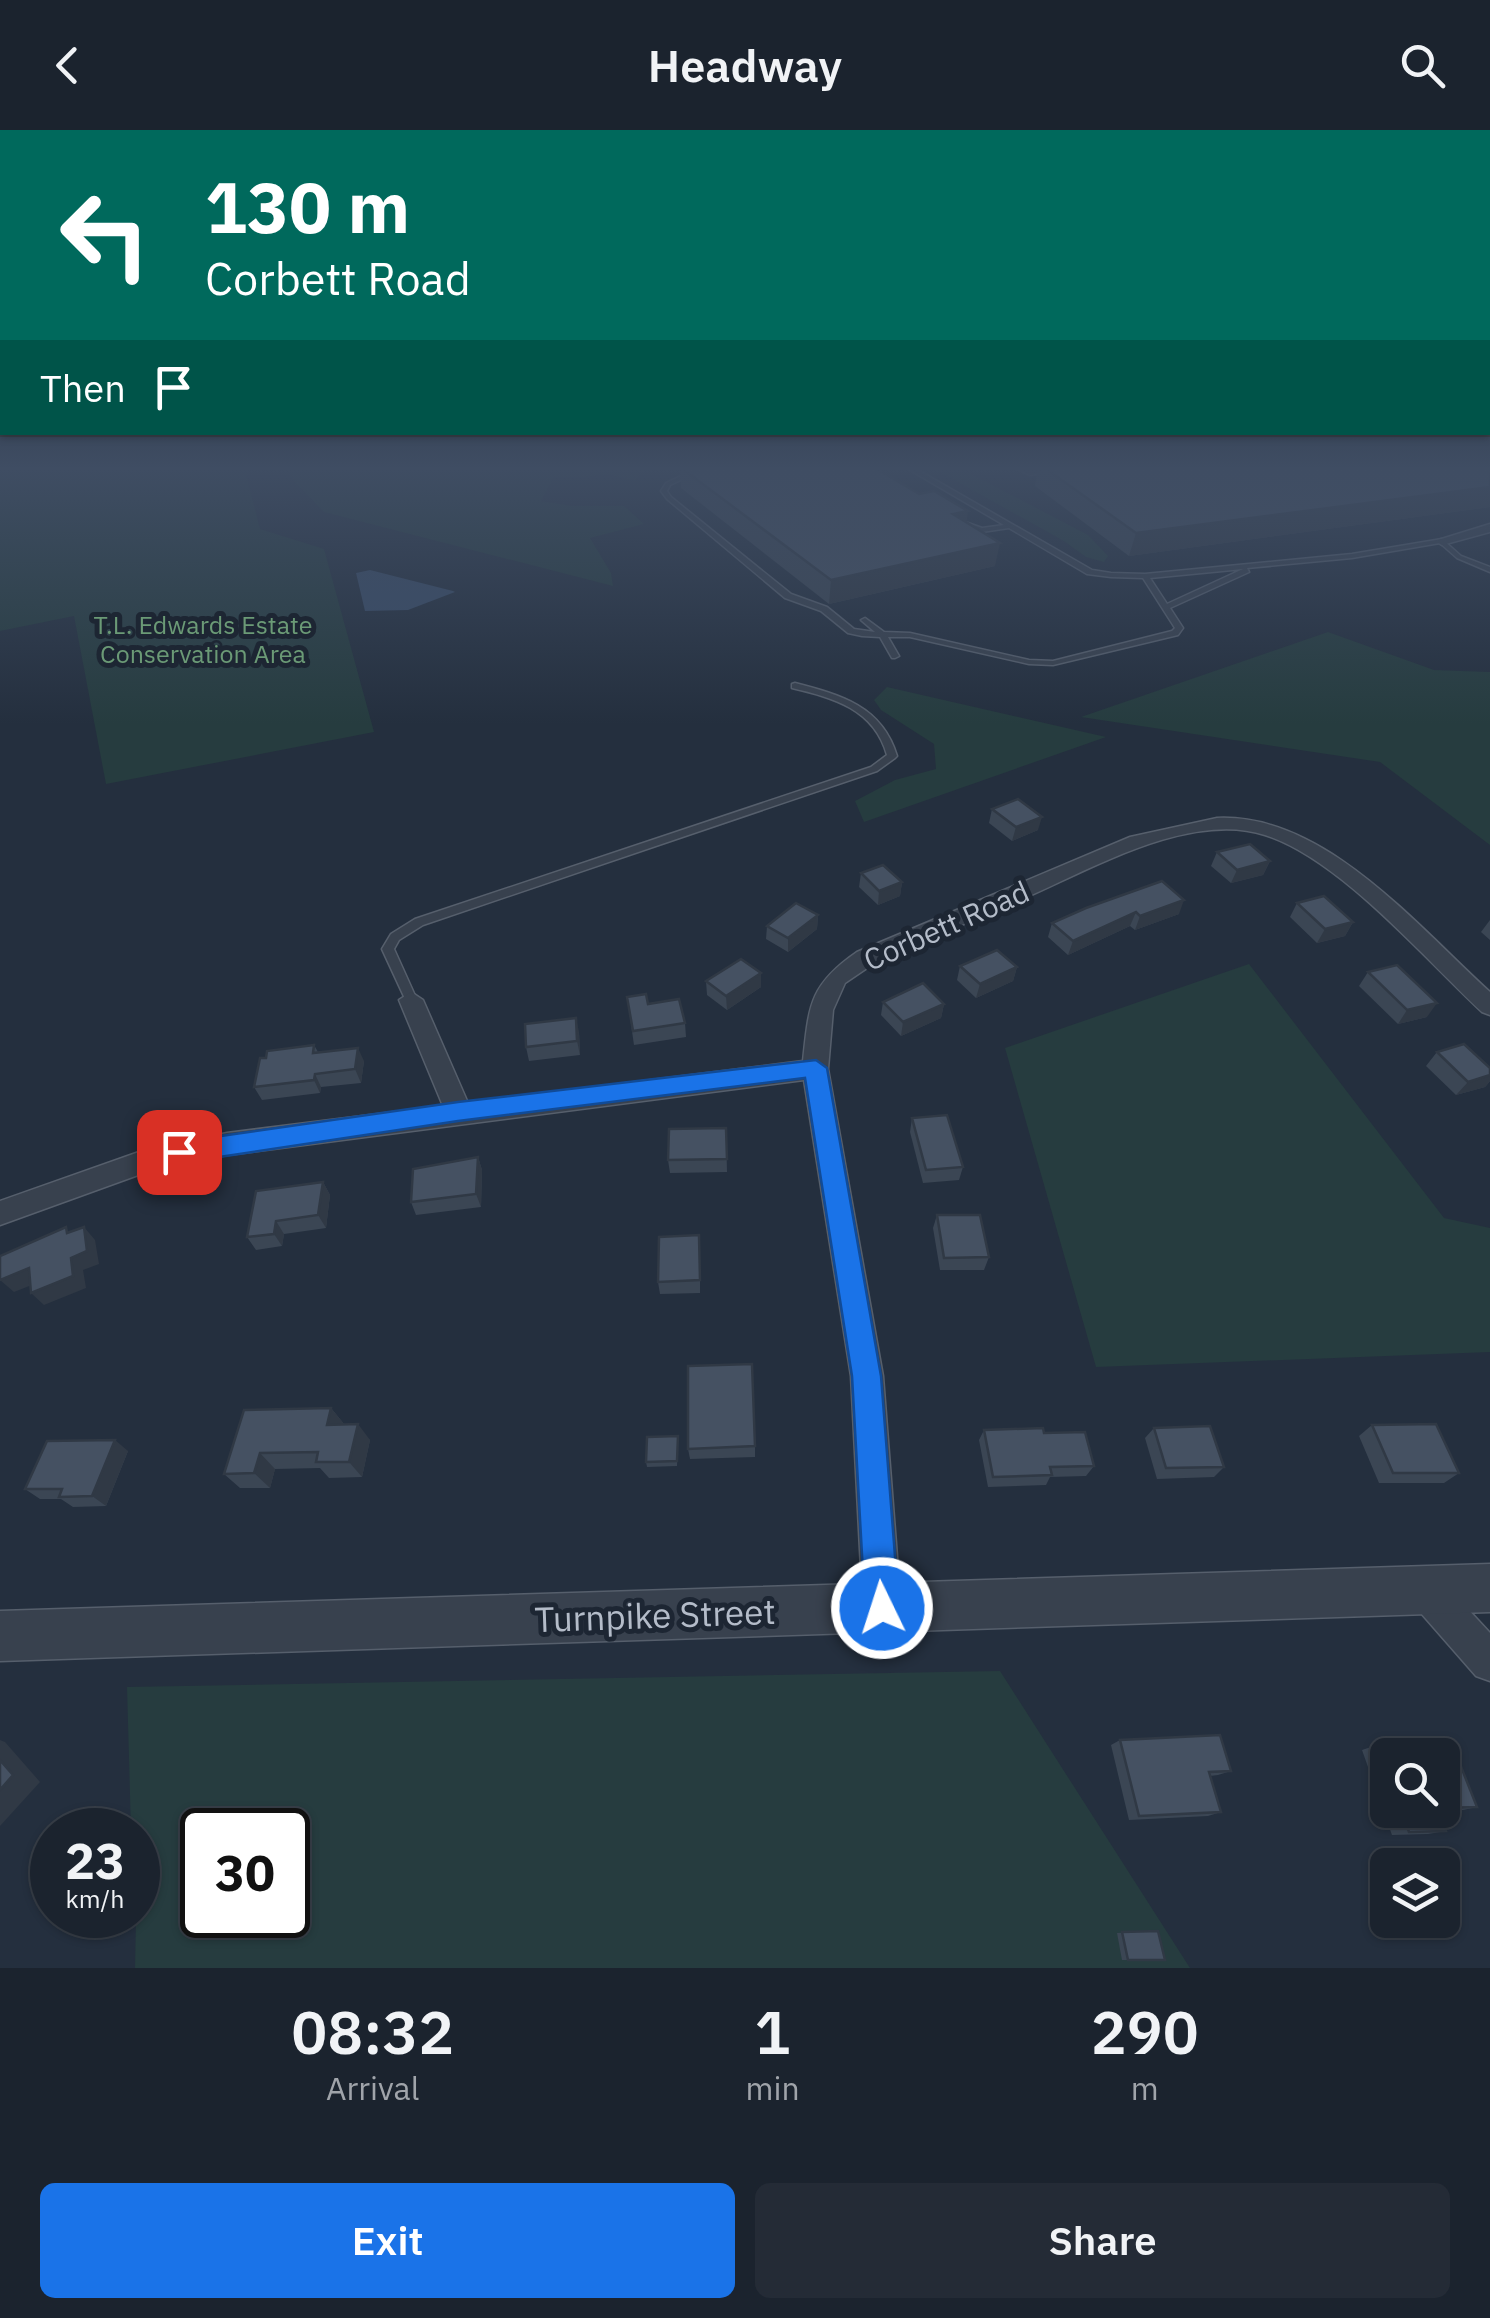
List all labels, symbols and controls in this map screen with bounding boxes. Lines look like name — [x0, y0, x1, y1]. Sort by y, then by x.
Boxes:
text: Headway — [648, 36, 842, 94]
icon: back — [40, 38, 95, 93]
icon: search — [1395, 38, 1450, 93]
text: 130 m — [205, 161, 410, 252]
icon: left — [40, 170, 170, 300]
text: Corbett Road — [205, 249, 471, 307]
icon: arrive — [146, 360, 201, 415]
text: Then — [40, 363, 126, 412]
park label: T.L. Edwards Estate Conservation Area — [94, 608, 312, 670]
street label: Corbett Road — [857, 871, 1035, 979]
pin — [137, 1110, 222, 1195]
icon: arrive — [152, 1125, 207, 1180]
position arrow — [830, 1556, 934, 1660]
street label: Turnpike Street — [534, 1588, 776, 1642]
map controls — [1370, 1738, 1460, 1938]
button: search — [1370, 1738, 1460, 1828]
speed limit sign: 30 — [180, 1808, 310, 1938]
text: 23 — [65, 1828, 125, 1893]
button: layers — [1370, 1848, 1460, 1938]
text: km/h — [66, 1882, 124, 1915]
text: 08:32 — [291, 1992, 454, 2071]
text: 1 — [755, 1992, 791, 2071]
text: 290 — [1091, 1992, 1199, 2071]
text: Arrival — [326, 2067, 419, 2109]
text: min — [745, 2067, 800, 2109]
text: m — [1131, 2067, 1159, 2109]
button: Exit — [40, 2183, 735, 2298]
button: Share — [755, 2183, 1450, 2298]

